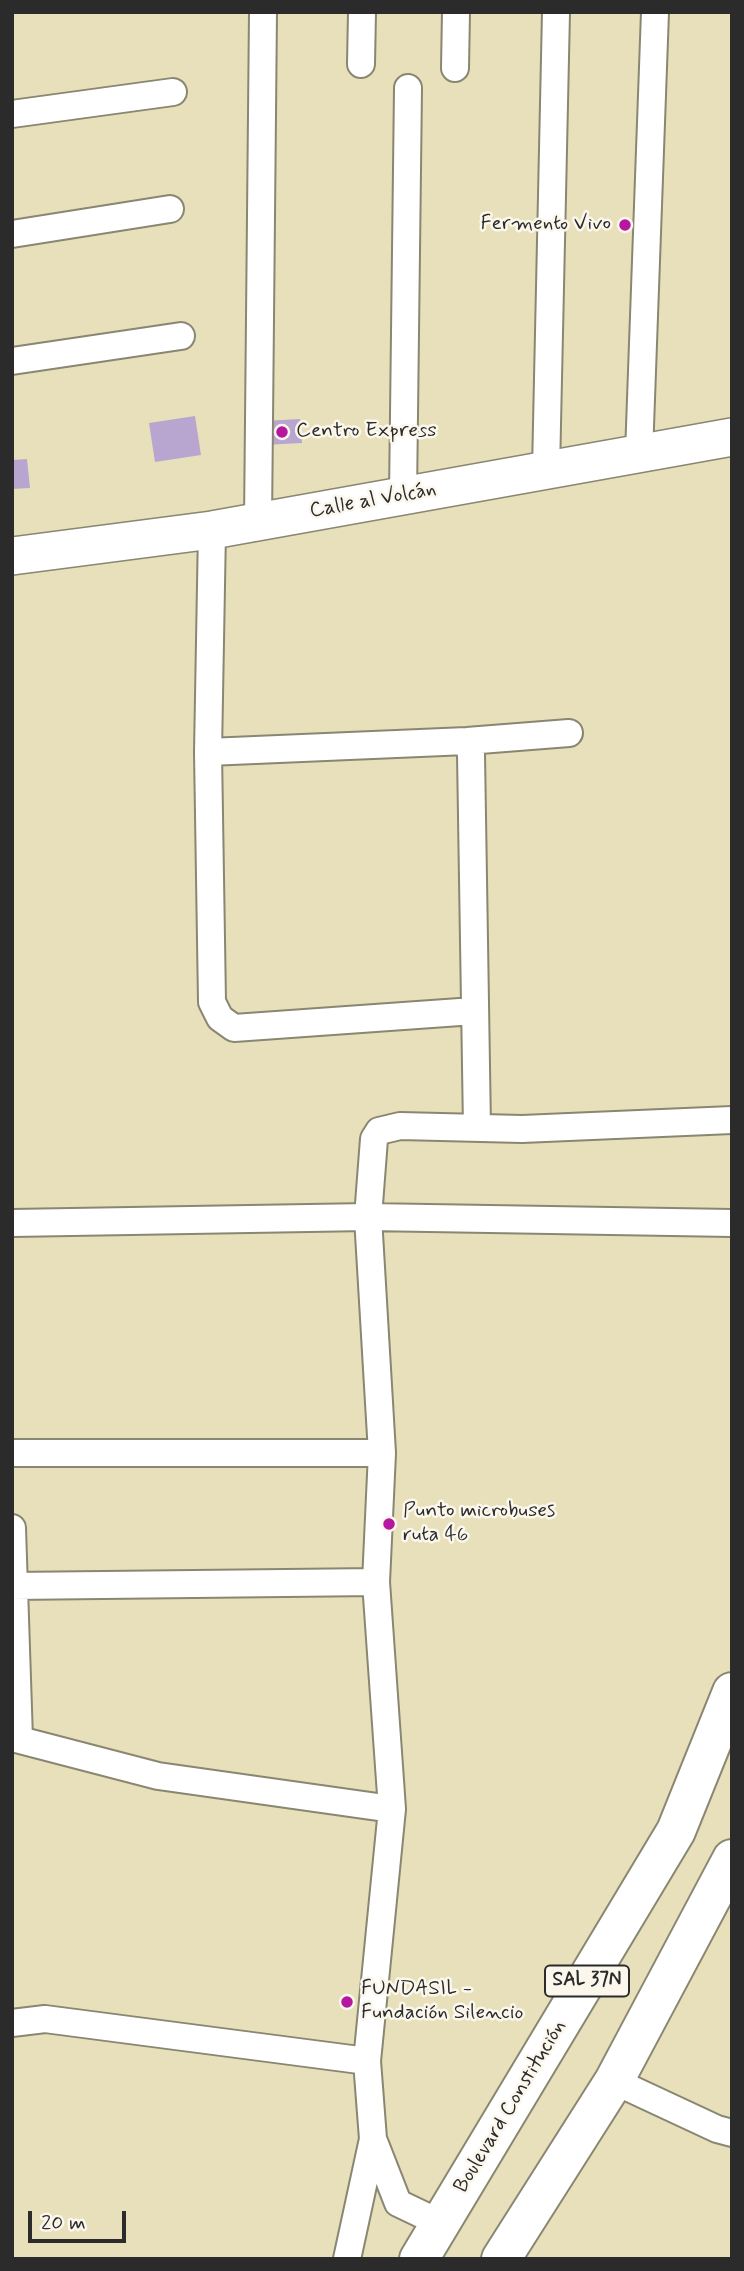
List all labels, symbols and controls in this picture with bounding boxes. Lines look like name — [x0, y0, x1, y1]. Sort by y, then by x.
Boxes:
place label: Fermento Vivo — [481, 212, 611, 238]
marker: Fermento Vivo — [617, 217, 633, 233]
place label: Centro Express — [296, 419, 437, 445]
marker: Centro Express — [274, 424, 290, 440]
street label: Calle al Volcán — [308, 477, 438, 525]
place label: Punto microbuses ruta 46 — [403, 1499, 555, 1549]
marker: Punto microbuses ruta 46 — [381, 1516, 397, 1532]
road number: SAL 37N — [545, 1966, 629, 1996]
place label: FUNDASIL - Fundación Silencio — [361, 1977, 523, 2027]
marker: FUNDASIL - Fundación Silencio — [339, 1994, 355, 2010]
street label: Boulevard Constitución — [449, 2016, 573, 2198]
scale bar — [32, 2198, 130, 2242]
text: 20 m — [41, 2209, 86, 2237]

